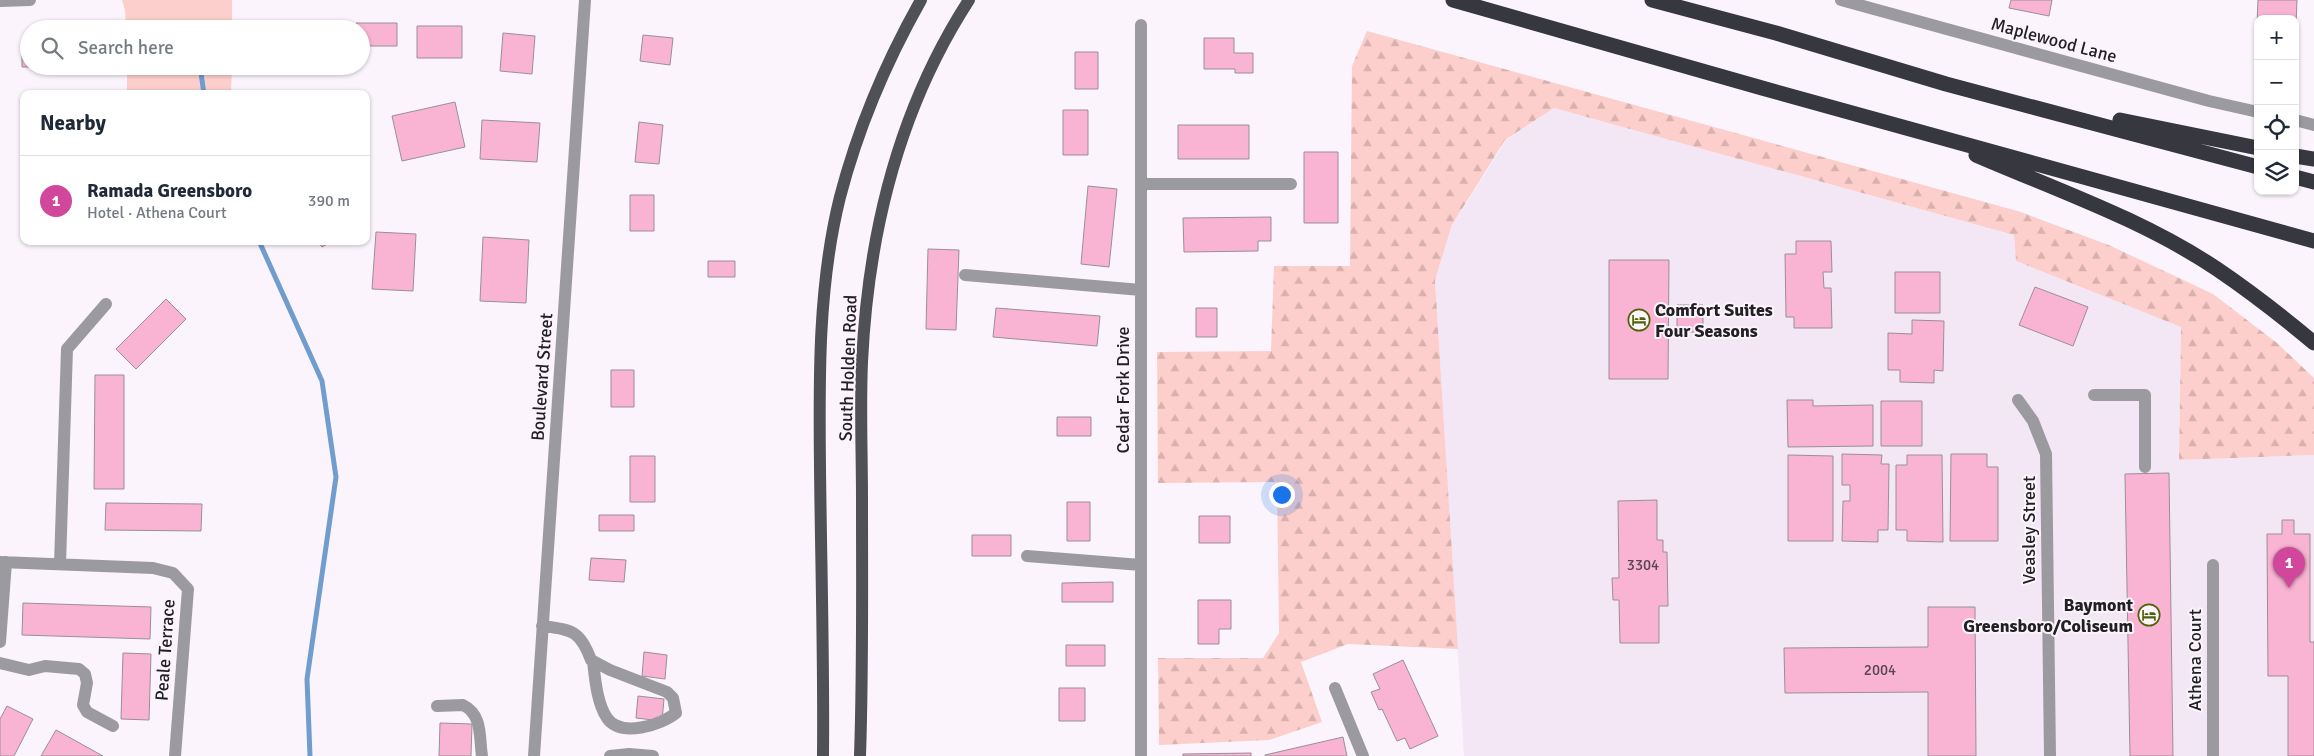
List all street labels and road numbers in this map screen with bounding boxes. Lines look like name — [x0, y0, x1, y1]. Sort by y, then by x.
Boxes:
street label: Maplewood Lane — [1989, 13, 2119, 67]
street label: South Holden Road — [834, 294, 862, 442]
street label: Boulevard Street — [527, 312, 557, 442]
street label: Cedar Fork Drive — [1112, 326, 1134, 454]
street label: Veasley Street — [2018, 476, 2040, 584]
street label: Peale Terrace — [150, 598, 180, 702]
street label: Athena Court — [2184, 609, 2206, 711]

